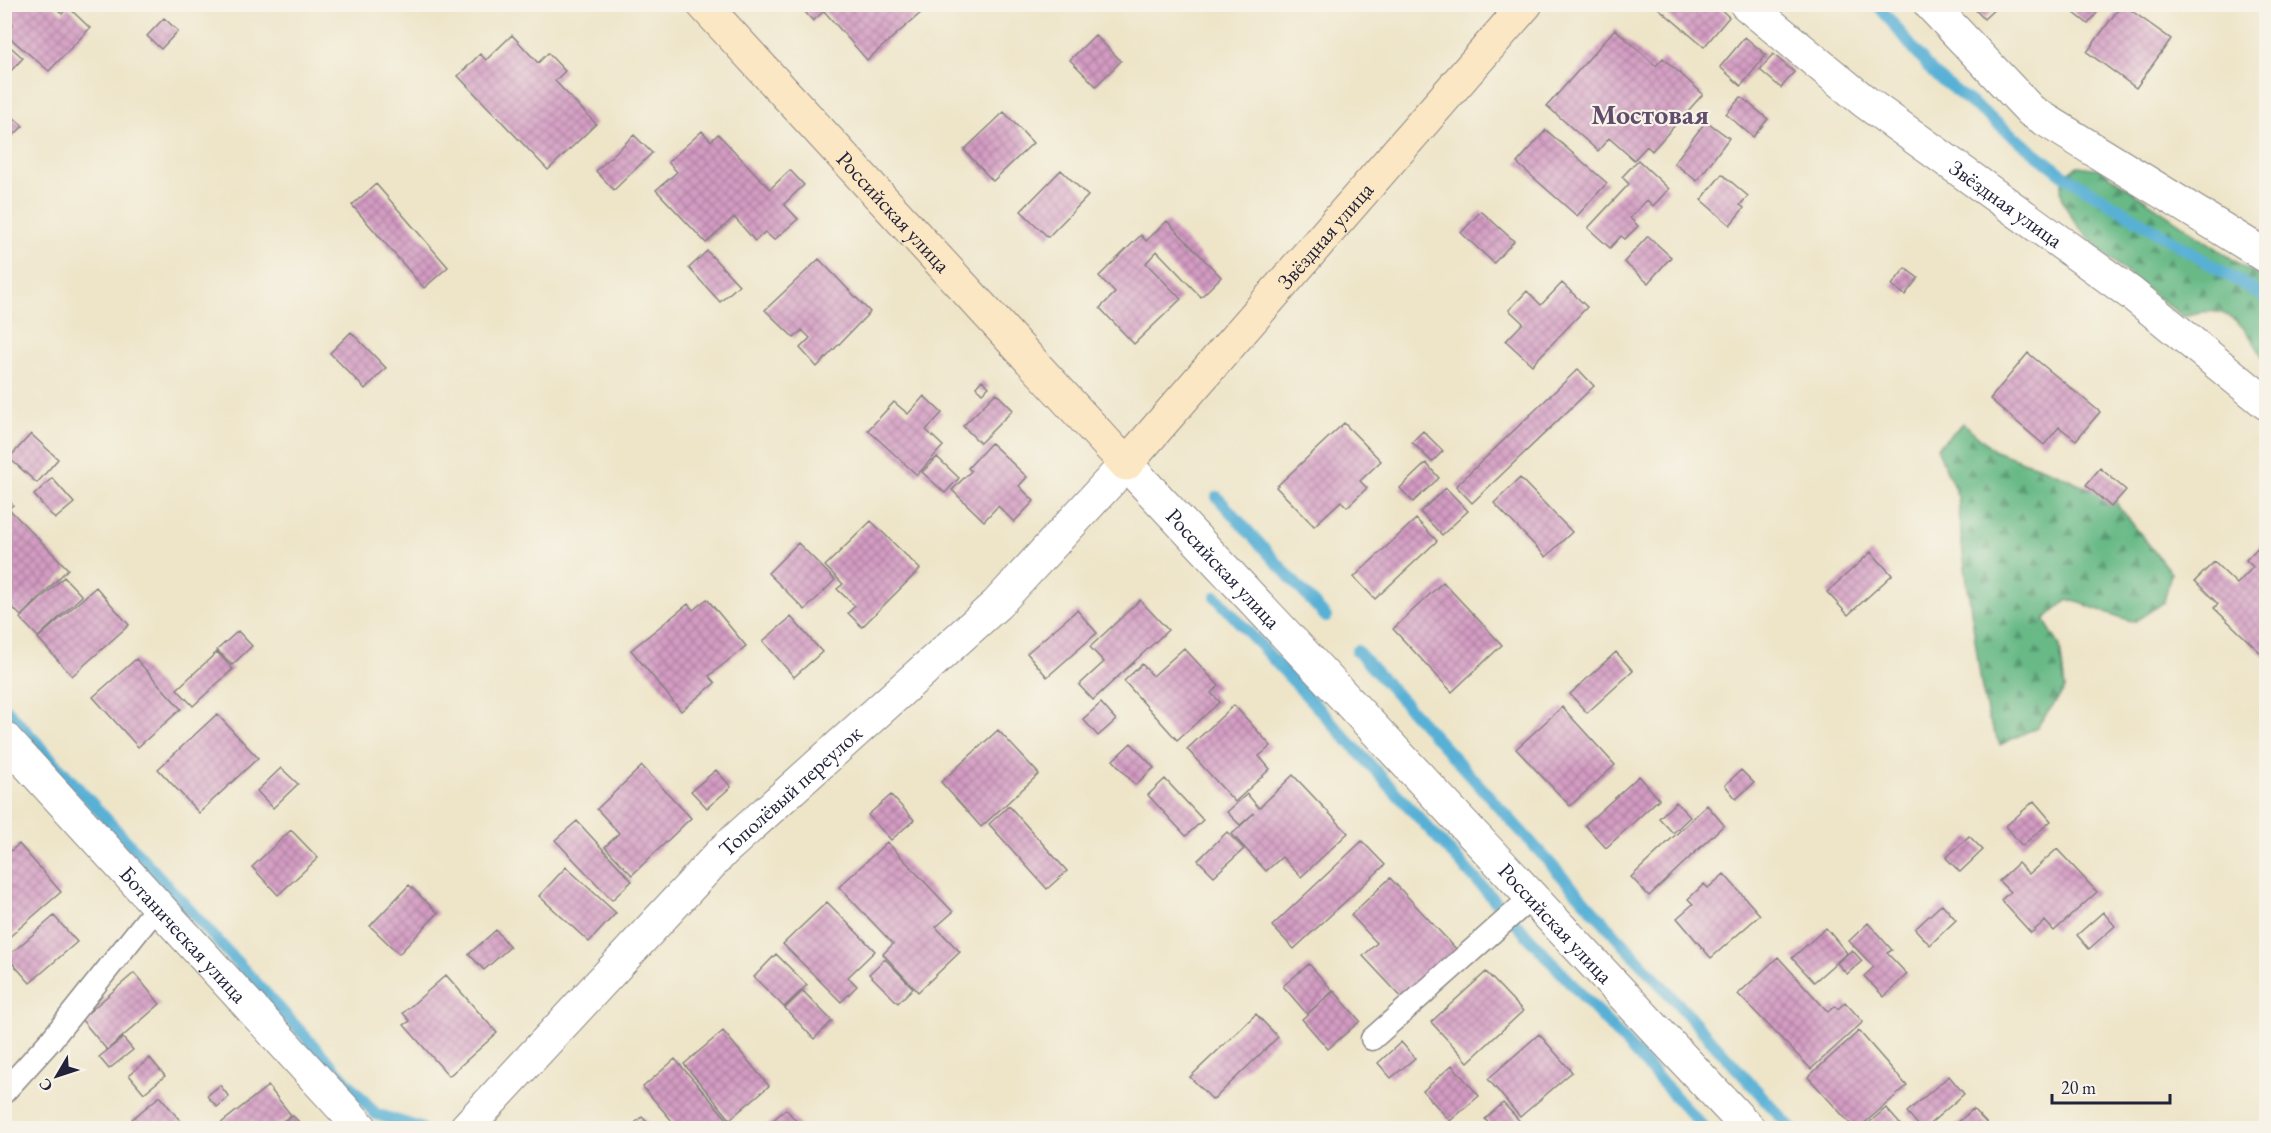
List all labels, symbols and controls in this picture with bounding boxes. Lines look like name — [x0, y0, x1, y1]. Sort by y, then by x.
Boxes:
district label: Мостовая — [1591, 96, 1709, 132]
street label: Российская улица — [830, 145, 957, 279]
street label: Звёздная улица — [1943, 153, 2069, 255]
street label: Звёздная улица — [1271, 176, 1380, 295]
street label: Российская улица — [1160, 502, 1287, 635]
street label: Тополёвый переулок — [712, 718, 869, 863]
street label: Российская улица — [1492, 857, 1619, 990]
street label: Ботаническая улица — [113, 860, 254, 1009]
north arrow — [27, 1046, 87, 1106]
scale bar — [2052, 1067, 2170, 1105]
text: С — [34, 1074, 57, 1096]
text: 20 m — [2061, 1076, 2096, 1099]

